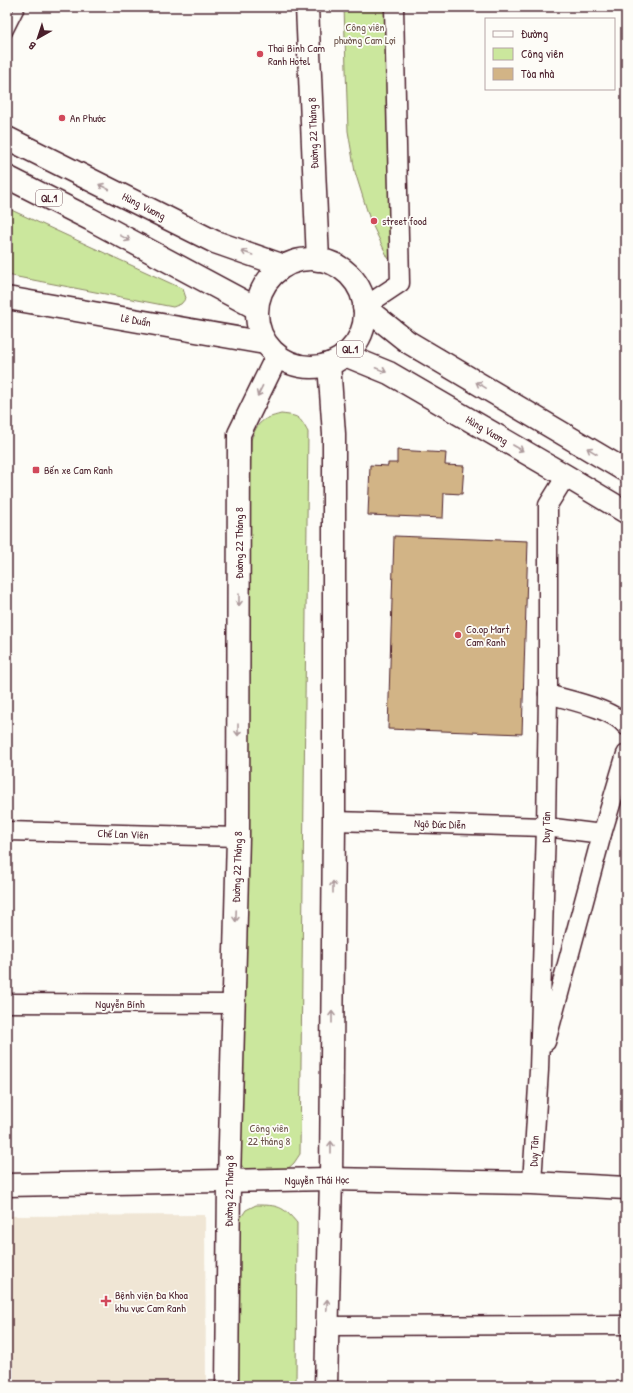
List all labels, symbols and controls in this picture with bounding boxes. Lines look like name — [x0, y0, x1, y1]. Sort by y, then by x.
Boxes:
north arrow — [18, 18, 58, 58]
legend — [485, 18, 615, 90]
park label: Công viên phường Cam Lợi — [334, 20, 396, 47]
text: Đường — [521, 25, 548, 42]
text: B — [25, 38, 38, 53]
place label: Thai Binh Cam Ranh Hotel — [268, 41, 326, 68]
text: Công viên — [521, 45, 564, 62]
marker: Thai Binh Cam Ranh Hotel — [255, 49, 265, 59]
text: Tòa nhà — [521, 65, 554, 82]
street label: Đường 22 Tháng 8 — [305, 97, 321, 169]
place label: An Phước — [70, 111, 107, 125]
marker: An Phước — [57, 113, 67, 123]
one-way arrow — [99, 182, 111, 190]
street label: Hùng Vương — [120, 189, 168, 223]
road number: QL.1 — [36, 190, 62, 206]
place label: street food — [382, 214, 427, 228]
marker: street food — [369, 216, 379, 226]
one-way arrow — [118, 234, 130, 242]
one-way arrow — [241, 249, 254, 256]
street label: Lê Duẩn — [120, 311, 152, 329]
road number: QL.1 — [337, 341, 363, 357]
one-way arrow — [375, 367, 387, 374]
one-way arrow — [476, 381, 487, 389]
one-way arrow — [256, 385, 263, 397]
street label: Hùng Vương — [463, 412, 511, 448]
one-way arrow — [512, 445, 524, 453]
one-way arrow — [586, 447, 598, 455]
place label: Bến xe Cam Ranh — [44, 463, 113, 477]
marker: Bến xe Cam Ranh — [31, 465, 41, 475]
street label: Đường 22 Tháng 8 — [232, 507, 246, 579]
one-way arrow — [235, 593, 243, 606]
place label: Co.op Mart Cam Ranh — [466, 622, 510, 649]
marker: Co.op Mart Cam Ranh — [453, 630, 463, 640]
one-way arrow — [234, 723, 242, 736]
street label: Duy Tân — [539, 811, 553, 843]
street label: Ngô Đức Diễn — [414, 816, 466, 832]
street label: Chế Lan Viên — [97, 826, 149, 842]
street label: Đường 22 Tháng 8 — [229, 831, 245, 903]
one-way arrow — [329, 881, 337, 894]
one-way arrow — [232, 909, 240, 922]
street label: Nguyễn Bính — [95, 997, 145, 1011]
one-way arrow — [328, 1011, 336, 1024]
park label: Công viên 22 tháng 8 — [248, 1121, 291, 1148]
street label: Duy Tân — [526, 1135, 542, 1167]
one-way arrow — [327, 1141, 335, 1154]
street label: Đường 22 Tháng 8 — [221, 1155, 237, 1227]
street label: Nguyễn Thái Học — [285, 1172, 350, 1188]
place label: Bệnh viện Đa Khoa khu vực Cam Ranh — [115, 1288, 189, 1315]
marker: Bệnh viện Đa Khoa khu vực Cam Ranh — [100, 1295, 112, 1307]
one-way arrow — [324, 1299, 331, 1312]

